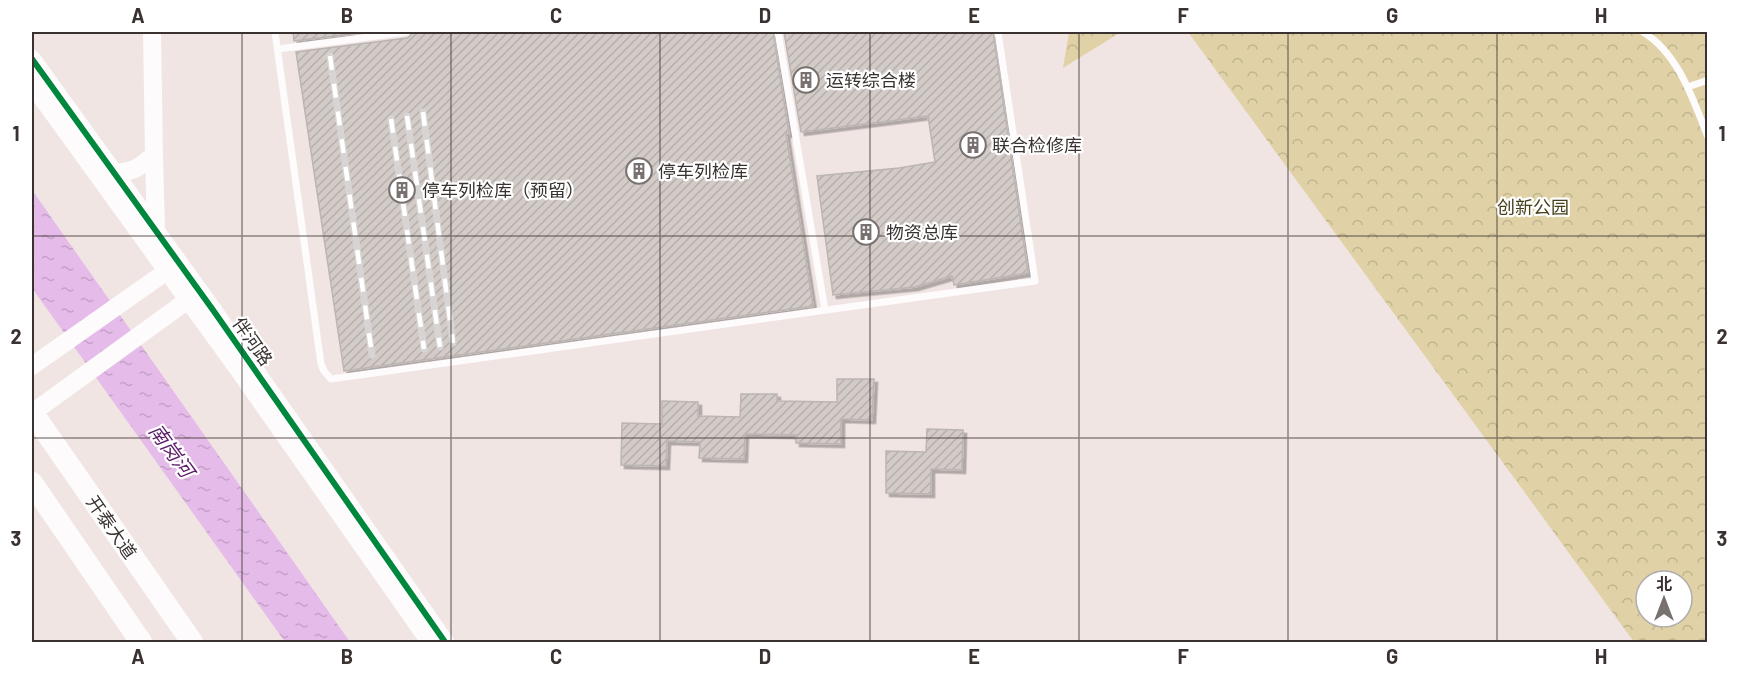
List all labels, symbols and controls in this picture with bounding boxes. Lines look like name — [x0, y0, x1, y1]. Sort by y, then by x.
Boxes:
text: A — [131, 3, 145, 27]
text: B — [341, 3, 353, 27]
text: C — [550, 3, 562, 27]
text: D — [759, 3, 771, 27]
text: E — [968, 3, 980, 27]
text: F — [1177, 3, 1189, 27]
text: G — [1386, 3, 1398, 27]
text: H — [1595, 3, 1607, 27]
building icon: 运转综合楼 — [791, 65, 821, 95]
place label: 运转综合楼 — [826, 69, 916, 91]
text: 1 — [12, 121, 20, 145]
text: 1 — [1718, 121, 1726, 145]
building icon: 联合检修库 — [958, 130, 988, 160]
place label: 联合检修库 — [992, 134, 1082, 156]
building icon: 停车列检库 — [624, 156, 654, 186]
place label: 停车列检库 — [658, 160, 748, 182]
building icon: 停车列检库（预留） — [387, 175, 417, 205]
place label: 停车列检库（预留） — [422, 179, 584, 201]
park label: 创新公园 — [1497, 196, 1569, 218]
building icon: 物资总库 — [851, 217, 881, 247]
place label: 物资总库 — [886, 221, 958, 243]
street label: 伴河路 — [229, 313, 277, 369]
text: 2 — [10, 324, 22, 348]
text: 2 — [1716, 324, 1728, 348]
water label: 南岗河 — [145, 419, 202, 485]
street label: 开泰大道 — [82, 491, 142, 563]
text: 3 — [11, 526, 21, 550]
text: 3 — [1717, 526, 1727, 550]
north arrow — [1634, 569, 1694, 629]
text: 北 — [1656, 574, 1672, 593]
text: A — [131, 644, 145, 668]
text: B — [341, 644, 353, 668]
text: C — [550, 644, 562, 668]
text: D — [759, 644, 771, 668]
text: E — [968, 644, 980, 668]
text: F — [1177, 644, 1189, 668]
text: G — [1386, 644, 1398, 668]
text: H — [1595, 644, 1607, 668]

